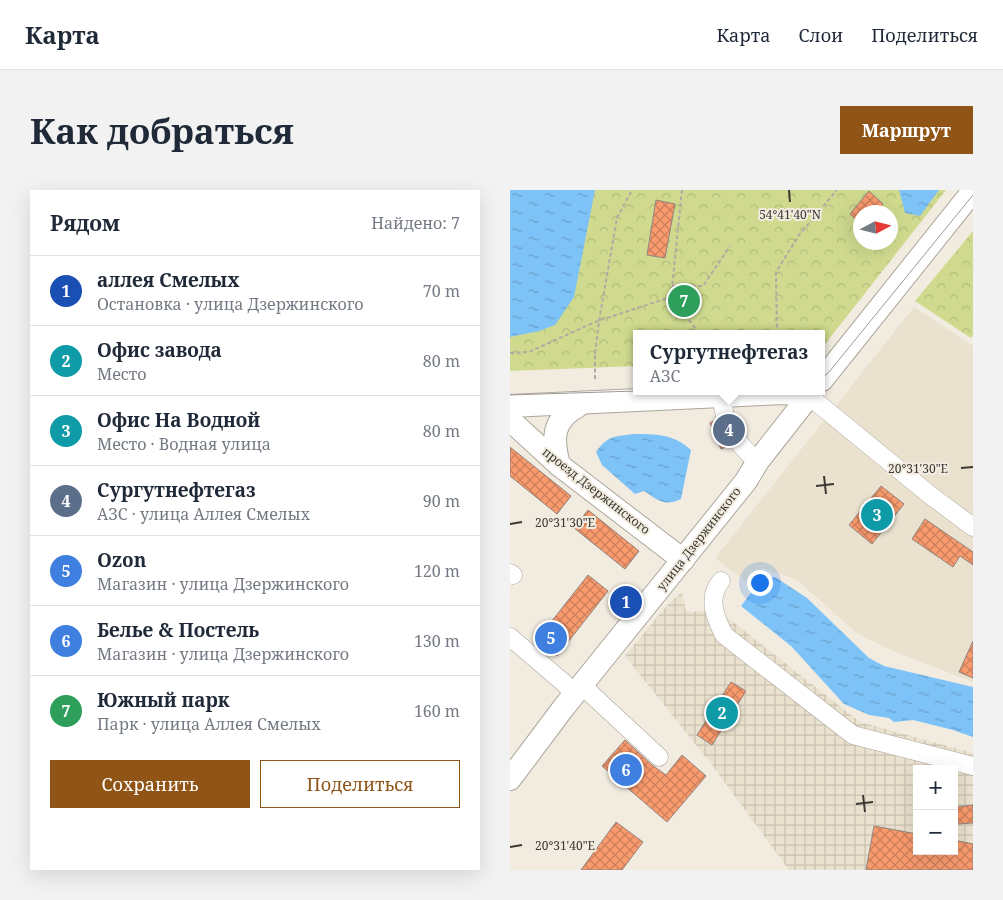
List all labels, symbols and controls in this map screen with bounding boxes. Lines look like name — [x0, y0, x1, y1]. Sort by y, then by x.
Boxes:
text: Карта — [25, 18, 100, 51]
text: Карта — [716, 23, 771, 47]
text: Слои — [799, 23, 843, 47]
text: Поделиться — [871, 23, 978, 47]
button: Маршрут — [840, 106, 973, 154]
text: Как добраться — [30, 107, 294, 154]
north arrow — [853, 205, 898, 250]
text: 54°41'40"N — [759, 206, 821, 223]
text: Рядом — [50, 209, 120, 237]
text: Найдено: 7 — [371, 212, 460, 234]
text: аллея Смелых — [97, 267, 240, 293]
text: 1 — [61, 280, 71, 302]
text: 70 m — [423, 280, 460, 302]
pin: 7 — [668, 282, 700, 320]
text: Остановка · улица Дзержинского — [97, 293, 364, 315]
popup — [633, 330, 825, 395]
text: Офис завода — [97, 337, 222, 363]
text: Сургутнефтегаз — [650, 339, 808, 365]
text: 2 — [61, 350, 71, 372]
text: 80 m — [423, 350, 460, 372]
text: Место — [97, 363, 146, 385]
text: АЗС — [650, 365, 680, 387]
text: Офис На Водной — [97, 407, 260, 433]
pin: 4 — [713, 411, 745, 449]
text: 3 — [61, 420, 71, 442]
text: 80 m — [423, 420, 460, 442]
text: Место · Водная улица — [97, 433, 271, 455]
street label: проезд Дзержинского — [539, 443, 654, 538]
text: 20°31'30"E — [888, 460, 948, 477]
text: Сургутнефтегаз — [97, 477, 256, 503]
street label: улица Дзержинского — [653, 483, 744, 594]
text: 4 — [61, 490, 71, 512]
text: 90 m — [423, 490, 460, 512]
pin: 3 — [861, 496, 893, 534]
text: АЗС · улица Аллея Смелых — [97, 503, 310, 525]
text: 20°31'30"E — [535, 514, 595, 531]
text: Ozon — [97, 547, 146, 573]
text: 5 — [61, 560, 71, 582]
text: 120 m — [414, 560, 460, 582]
your location — [747, 570, 773, 596]
text: Магазин · улица Дзержинского — [97, 573, 349, 595]
pin: 1 — [610, 583, 642, 621]
text: Белье & Постель — [97, 617, 259, 643]
pin: 5 — [535, 619, 567, 657]
text: 6 — [61, 630, 71, 652]
text: 130 m — [414, 630, 460, 652]
text: Магазин · улица Дзержинского — [97, 643, 349, 665]
text: Южный парк — [97, 687, 230, 713]
pin: 2 — [706, 694, 738, 732]
text: 7 — [61, 700, 71, 722]
text: 160 m — [414, 700, 460, 722]
text: Парк · улица Аллея Смелых — [97, 713, 321, 735]
pin: 6 — [610, 751, 642, 789]
button: Сохранить — [50, 760, 250, 808]
button: Поделиться — [260, 760, 460, 808]
map controls — [913, 765, 958, 855]
button: + — [913, 765, 958, 810]
button: − — [913, 810, 958, 855]
text: 20°31'40"E — [535, 837, 595, 854]

